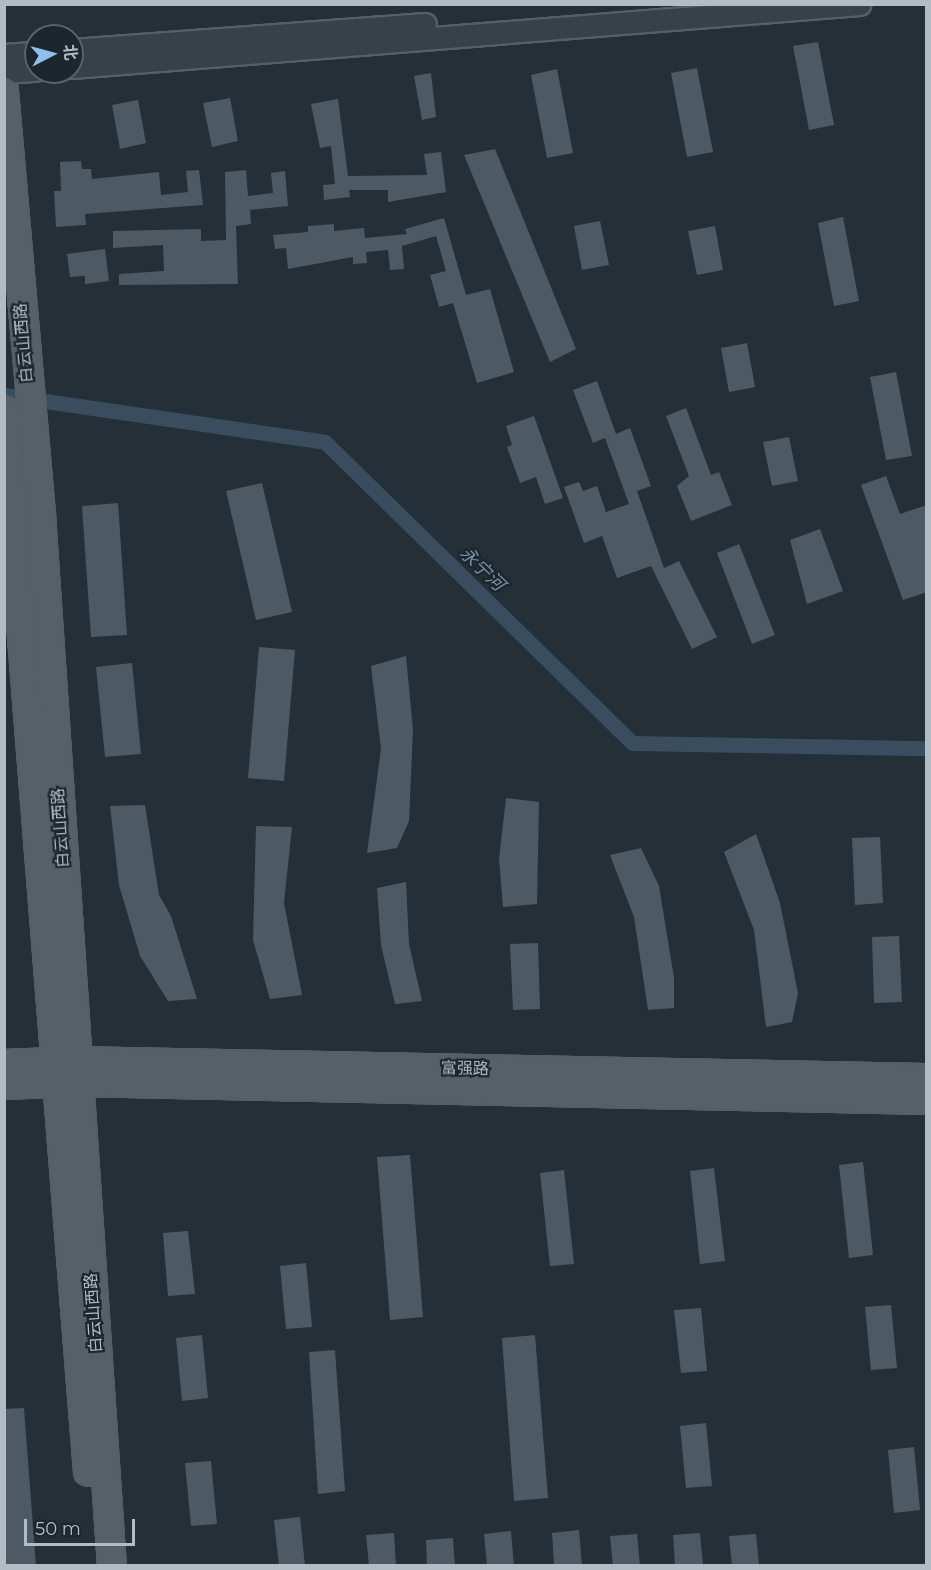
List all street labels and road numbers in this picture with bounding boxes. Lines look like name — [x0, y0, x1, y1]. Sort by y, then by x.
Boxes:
street label: 白云山西路 — [11, 302, 37, 384]
street label: 白云山西路 — [49, 787, 73, 869]
street label: 富强路 — [441, 1059, 489, 1079]
street label: 白云山西路 — [82, 1272, 106, 1354]

